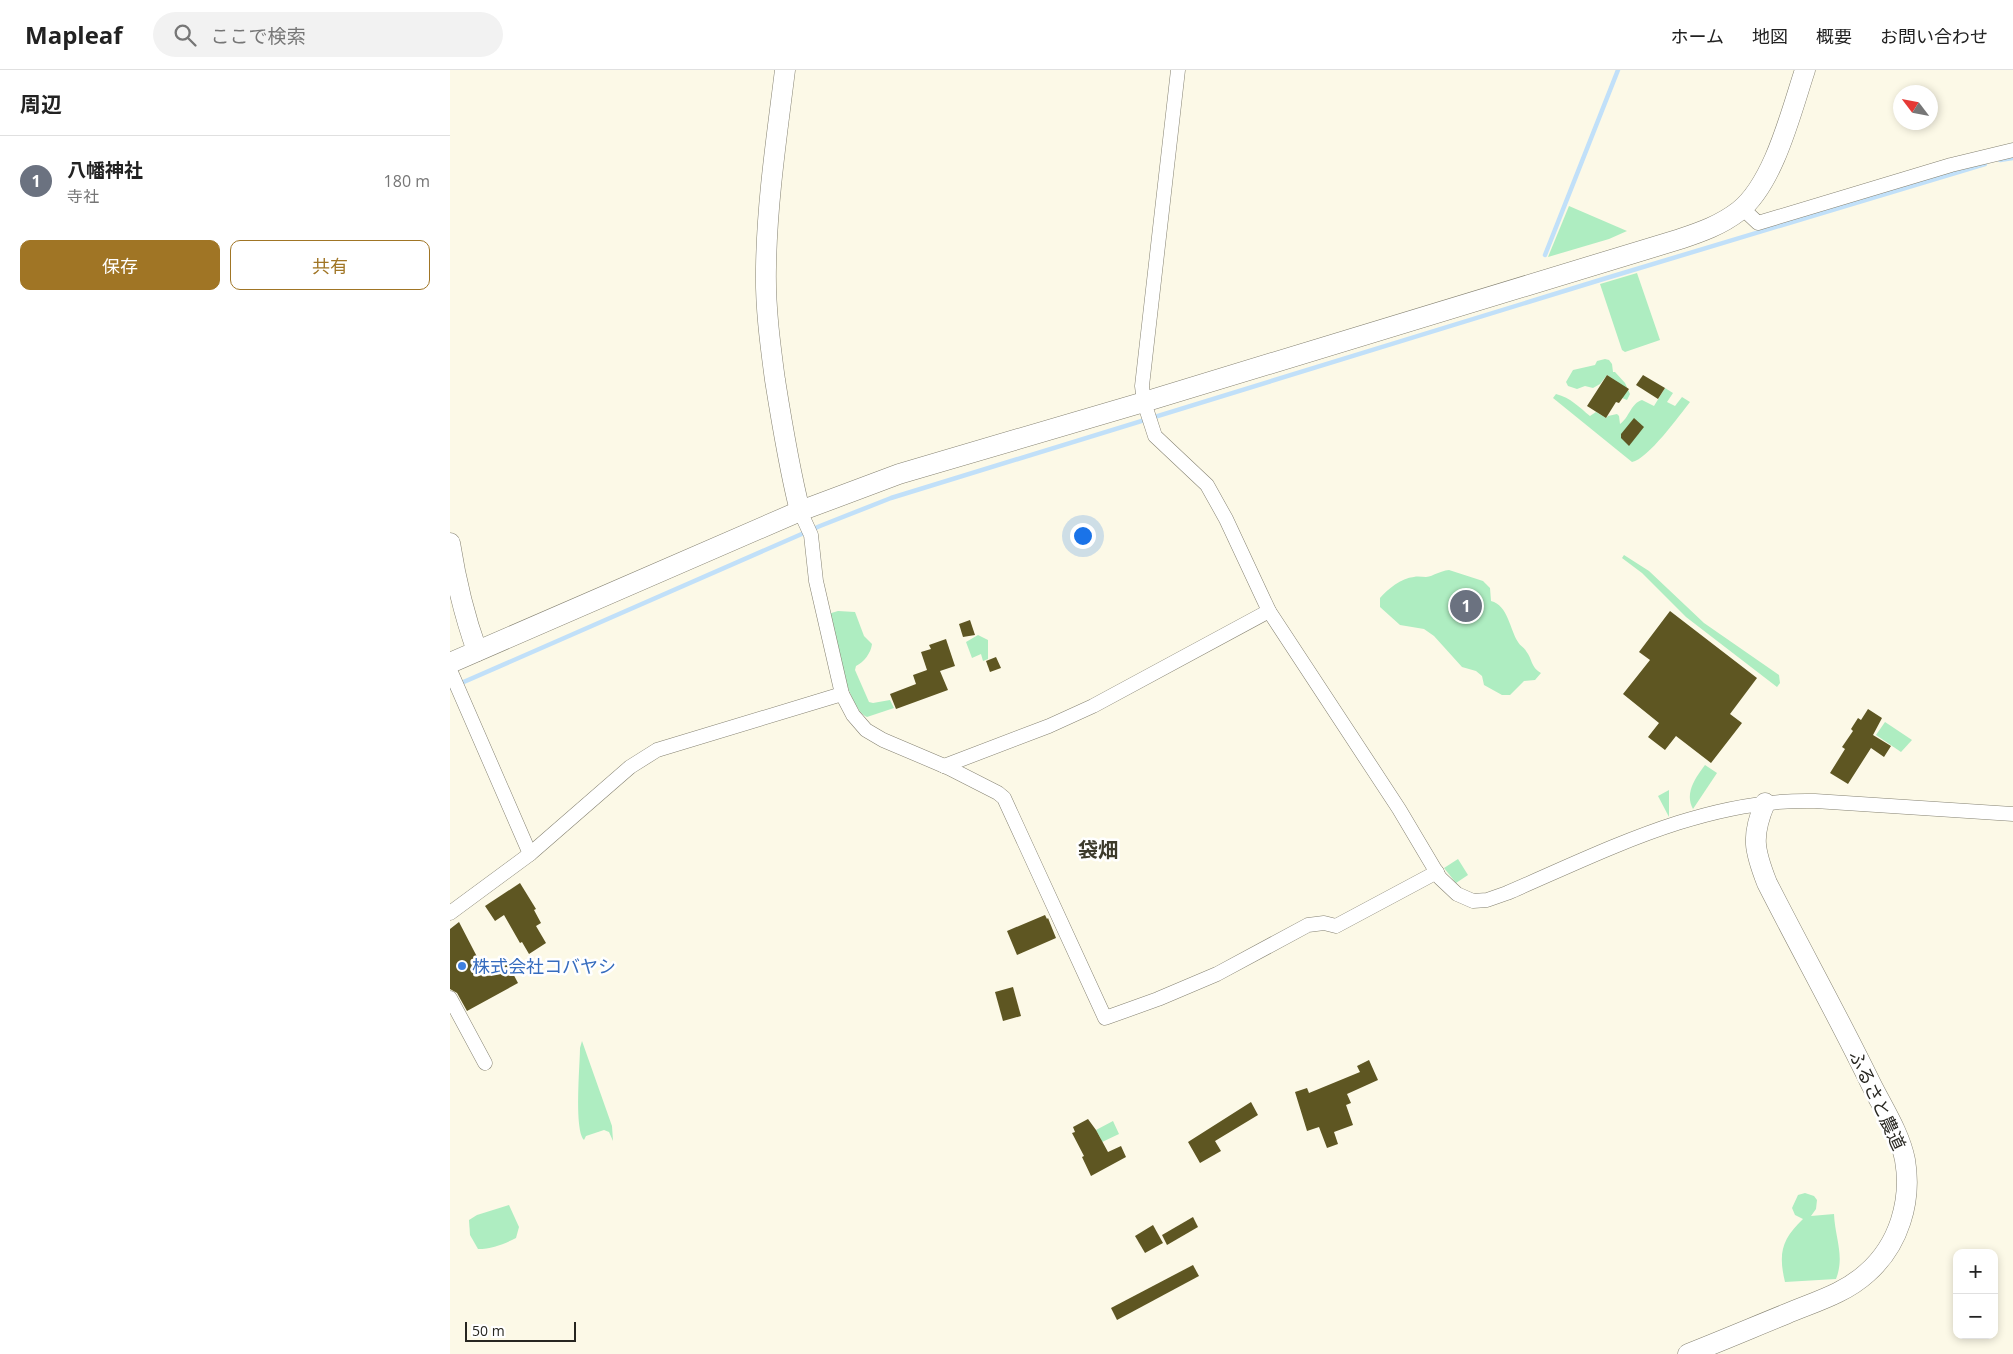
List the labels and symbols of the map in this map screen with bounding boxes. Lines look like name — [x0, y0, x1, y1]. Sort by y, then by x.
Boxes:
north arrow — [1893, 85, 1938, 130]
your location — [1070, 523, 1096, 549]
pin: 1 — [1450, 587, 1482, 625]
district label: 袋畑 — [1078, 836, 1118, 863]
place label: 株式会社コバヤシ — [472, 954, 616, 978]
marker: 株式会社コバヤシ — [456, 960, 468, 972]
street label: ふるさと農道 — [1844, 1046, 1912, 1154]
scale bar — [465, 1319, 576, 1342]

